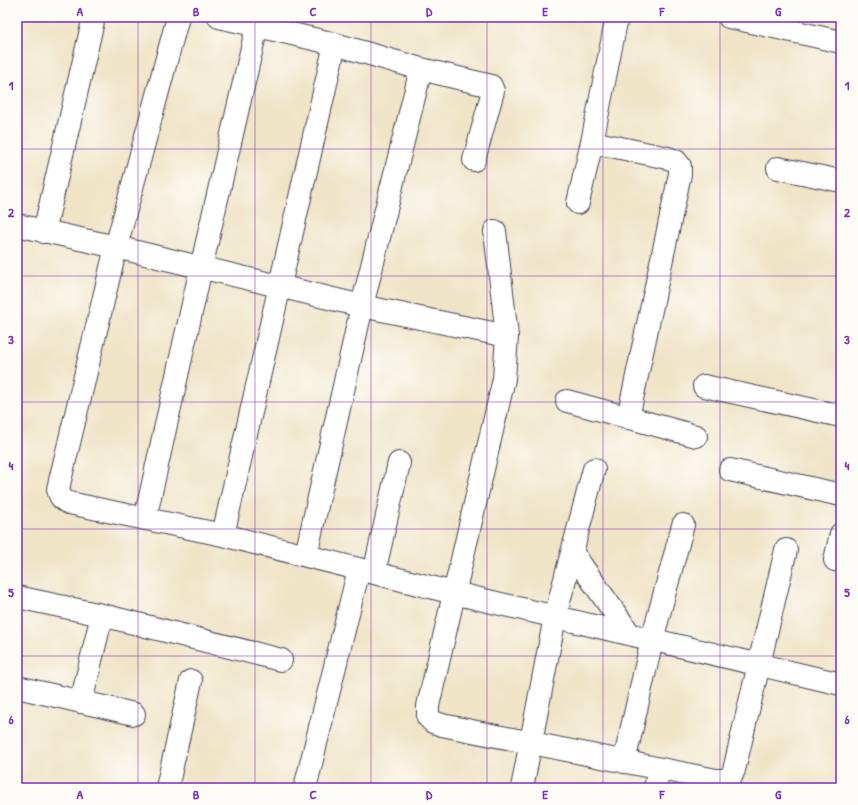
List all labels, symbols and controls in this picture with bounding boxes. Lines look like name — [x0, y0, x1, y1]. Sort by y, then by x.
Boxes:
text: A — [77, 2, 84, 20]
text: B — [193, 2, 200, 20]
text: C — [309, 2, 317, 20]
text: D — [426, 2, 433, 20]
text: E — [542, 2, 548, 20]
text: F — [659, 2, 666, 20]
text: G — [775, 2, 782, 20]
text: 1 — [9, 76, 14, 94]
text: 1 — [845, 76, 850, 94]
text: 2 — [8, 203, 15, 221]
text: 2 — [844, 203, 851, 221]
text: 3 — [8, 330, 14, 348]
text: 3 — [844, 330, 850, 348]
text: 4 — [9, 456, 14, 474]
text: 4 — [845, 456, 850, 474]
text: 5 — [8, 583, 14, 601]
text: 5 — [844, 583, 850, 601]
text: 6 — [8, 710, 14, 728]
text: 6 — [844, 710, 850, 728]
text: A — [77, 785, 84, 803]
text: B — [193, 785, 200, 803]
text: C — [309, 785, 317, 803]
text: D — [426, 785, 433, 803]
text: E — [542, 785, 548, 803]
text: F — [659, 785, 666, 803]
text: G — [775, 785, 782, 803]

